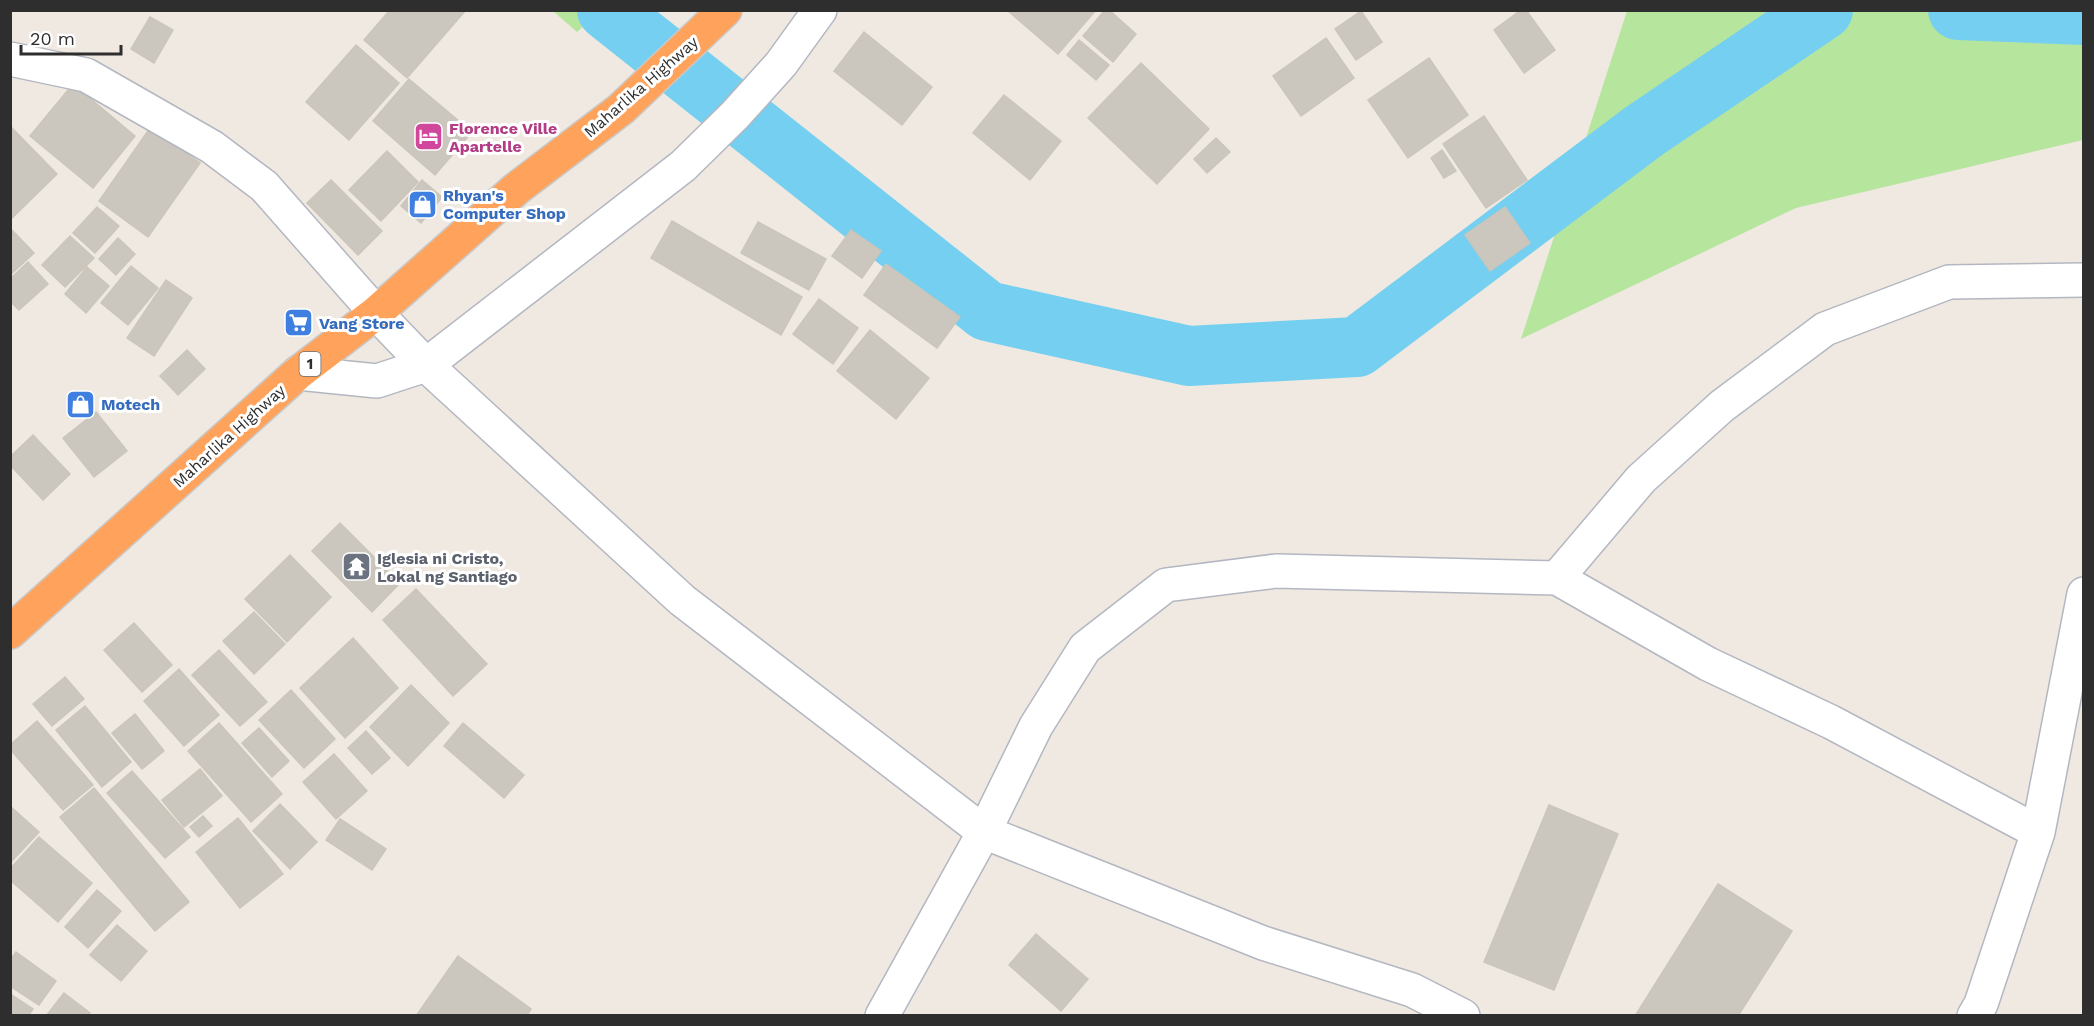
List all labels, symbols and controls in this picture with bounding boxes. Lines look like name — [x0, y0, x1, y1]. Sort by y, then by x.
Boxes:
scale bar — [21, 18, 122, 56]
text: 20 m — [30, 28, 75, 49]
street label: Maharlika Highway — [580, 32, 702, 142]
place label: Florence Ville Apartelle — [449, 119, 557, 156]
hotel icon: Florence Ville Apartelle — [412, 121, 444, 153]
place label: Rhyan's Computer Shop — [443, 186, 566, 223]
shop icon: Rhyan's Computer Shop — [406, 188, 438, 220]
supermarket icon: Vang Store — [282, 307, 314, 339]
place label: Vang Store — [319, 314, 405, 333]
road number: 1 — [300, 352, 320, 376]
street label: Maharlika Highway — [169, 380, 290, 491]
shop icon: Motech — [64, 388, 96, 420]
place label: Motech — [101, 395, 160, 414]
place label: Iglesia ni Cristo, Lokal ng Santiago — [377, 549, 518, 586]
temple icon: Iglesia ni Cristo, Lokal ng Santiago — [340, 551, 372, 583]

